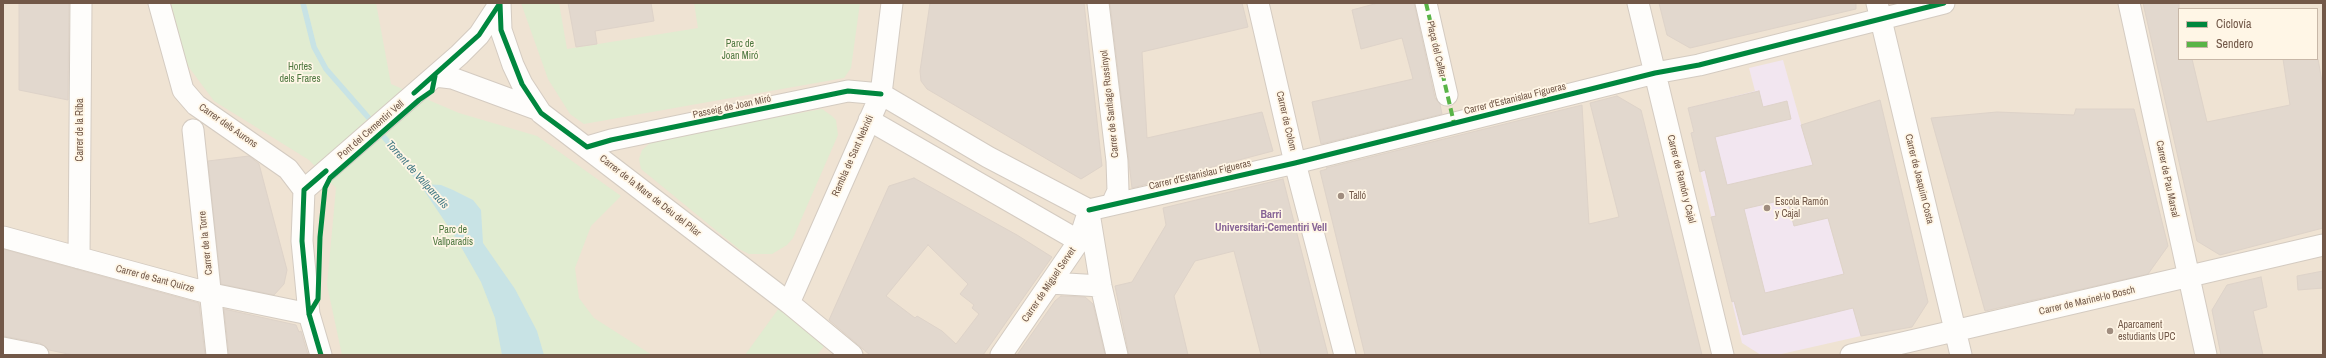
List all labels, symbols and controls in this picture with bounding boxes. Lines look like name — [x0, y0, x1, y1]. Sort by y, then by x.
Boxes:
legend — [2178, 8, 2318, 60]
text: Ciclovía — [2216, 16, 2252, 32]
street label: Plaça del Celler — [1424, 20, 1448, 78]
text: Sendero — [2216, 36, 2253, 52]
park label: Parc de Joan Miró — [722, 38, 758, 62]
street label: Carrer de Santiago Russinyol — [1098, 50, 1122, 158]
park label: Hortes dels Frares — [279, 61, 321, 84]
street label: Carrer d'Estanislau Figueras — [1463, 81, 1567, 117]
street label: Carrer de Colom — [1273, 90, 1299, 152]
street label: Passeig de Joan Miró — [692, 93, 772, 121]
street label: Pont del Cementiri Vell — [335, 98, 407, 162]
street label: Carrer de la Riba — [74, 99, 86, 161]
street label: Carrer dels Aurons — [196, 101, 260, 151]
street label: Rambla de Sant Nebridi — [830, 113, 876, 199]
street label: Carrer de Joaquim Costa — [1902, 133, 1936, 225]
street label: Carrer de Ramón y Cajal — [1664, 134, 1698, 224]
water label: Torrent de Vallparadis — [383, 138, 451, 212]
street label: Carrer de Pau Marsal — [2153, 139, 2181, 219]
street label: Carrer de la Mare de Déu del Pilar — [597, 153, 703, 239]
street label: Carrer d'Estanislau Figueras — [1148, 157, 1252, 193]
place label: Talló — [1349, 190, 1366, 202]
marker: Talló — [1336, 191, 1346, 201]
place label: Escola Ramón y Cajal — [1775, 196, 1828, 220]
marker: Escola Ramón y Cajal — [1762, 203, 1772, 213]
district label: Barri Universitari-Cementiri Vell — [1215, 208, 1327, 234]
street label: Carrer de la Torre — [197, 210, 215, 276]
park label: Parc de Vallparadís — [433, 224, 473, 248]
street label: Carrer de Miguel Servet — [1020, 245, 1078, 325]
street label: Carrer de Sant Quirze — [114, 263, 196, 295]
street label: Carrer de Marinel·lo Bosch — [2038, 284, 2136, 318]
place label: Aparcament estudiants UPC — [2118, 319, 2175, 342]
marker: Aparcament estudiants UPC — [2105, 326, 2115, 336]

